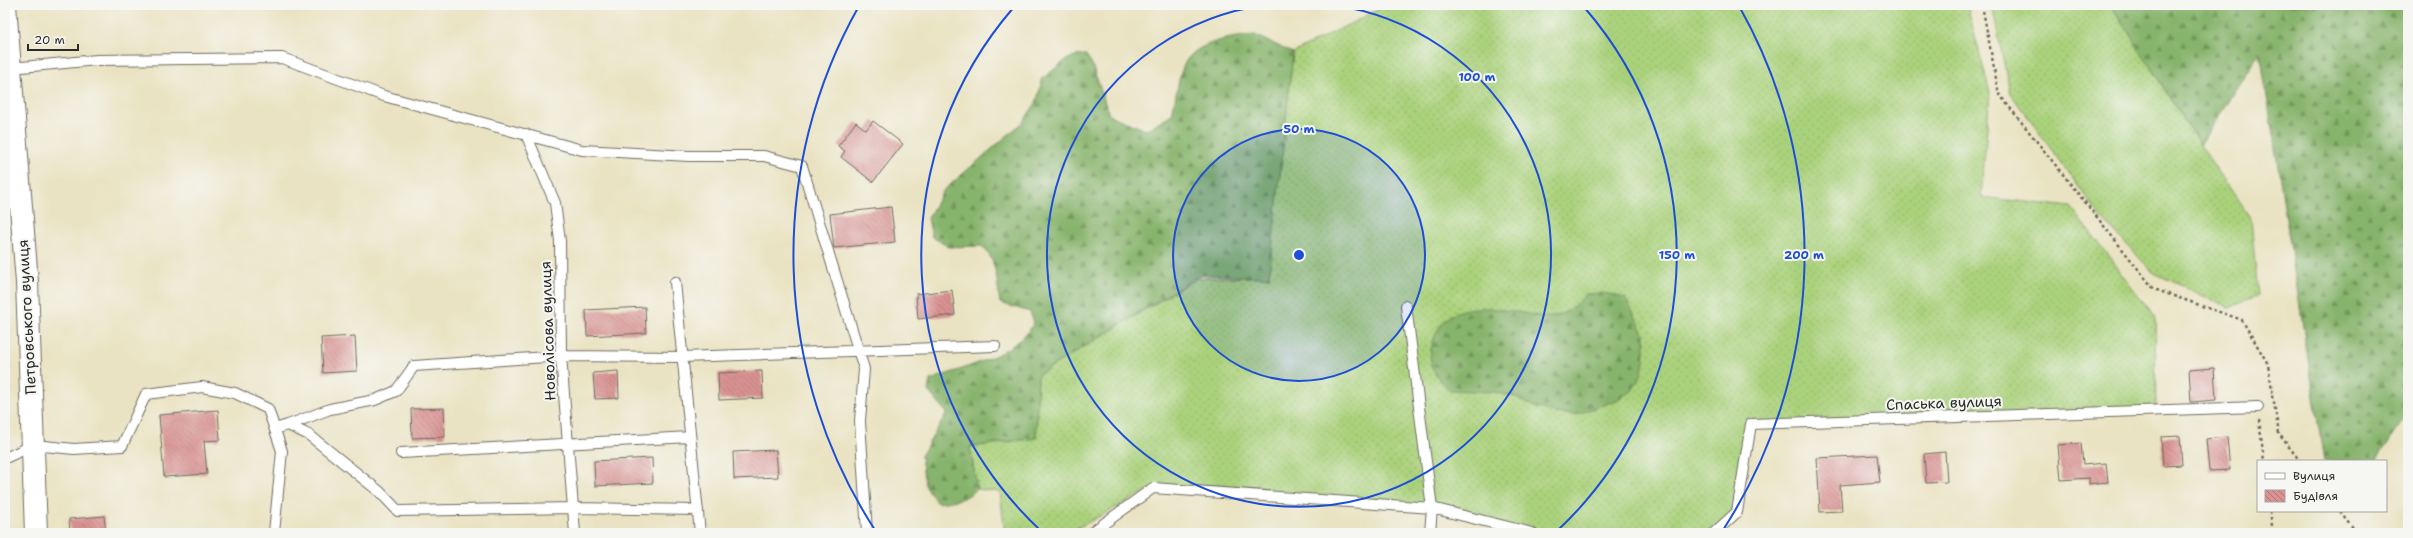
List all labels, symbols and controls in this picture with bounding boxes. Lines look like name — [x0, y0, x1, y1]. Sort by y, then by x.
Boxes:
scale bar — [28, 26, 78, 52]
text: 20 m — [34, 32, 65, 48]
text: 100 m — [1459, 69, 1496, 85]
text: 50 m — [1284, 121, 1315, 137]
street label: Петровського вулиця — [13, 239, 41, 395]
text: 150 m — [1659, 247, 1695, 263]
text: 200 m — [1784, 247, 1824, 263]
centre of rings — [1292, 248, 1306, 262]
street label: Новолісова вулиця — [536, 261, 560, 401]
street label: Спаська вулиця — [1886, 391, 2002, 415]
legend — [2257, 460, 2387, 512]
text: Вулиця — [2293, 468, 2335, 484]
text: Будівля — [2293, 488, 2338, 504]

